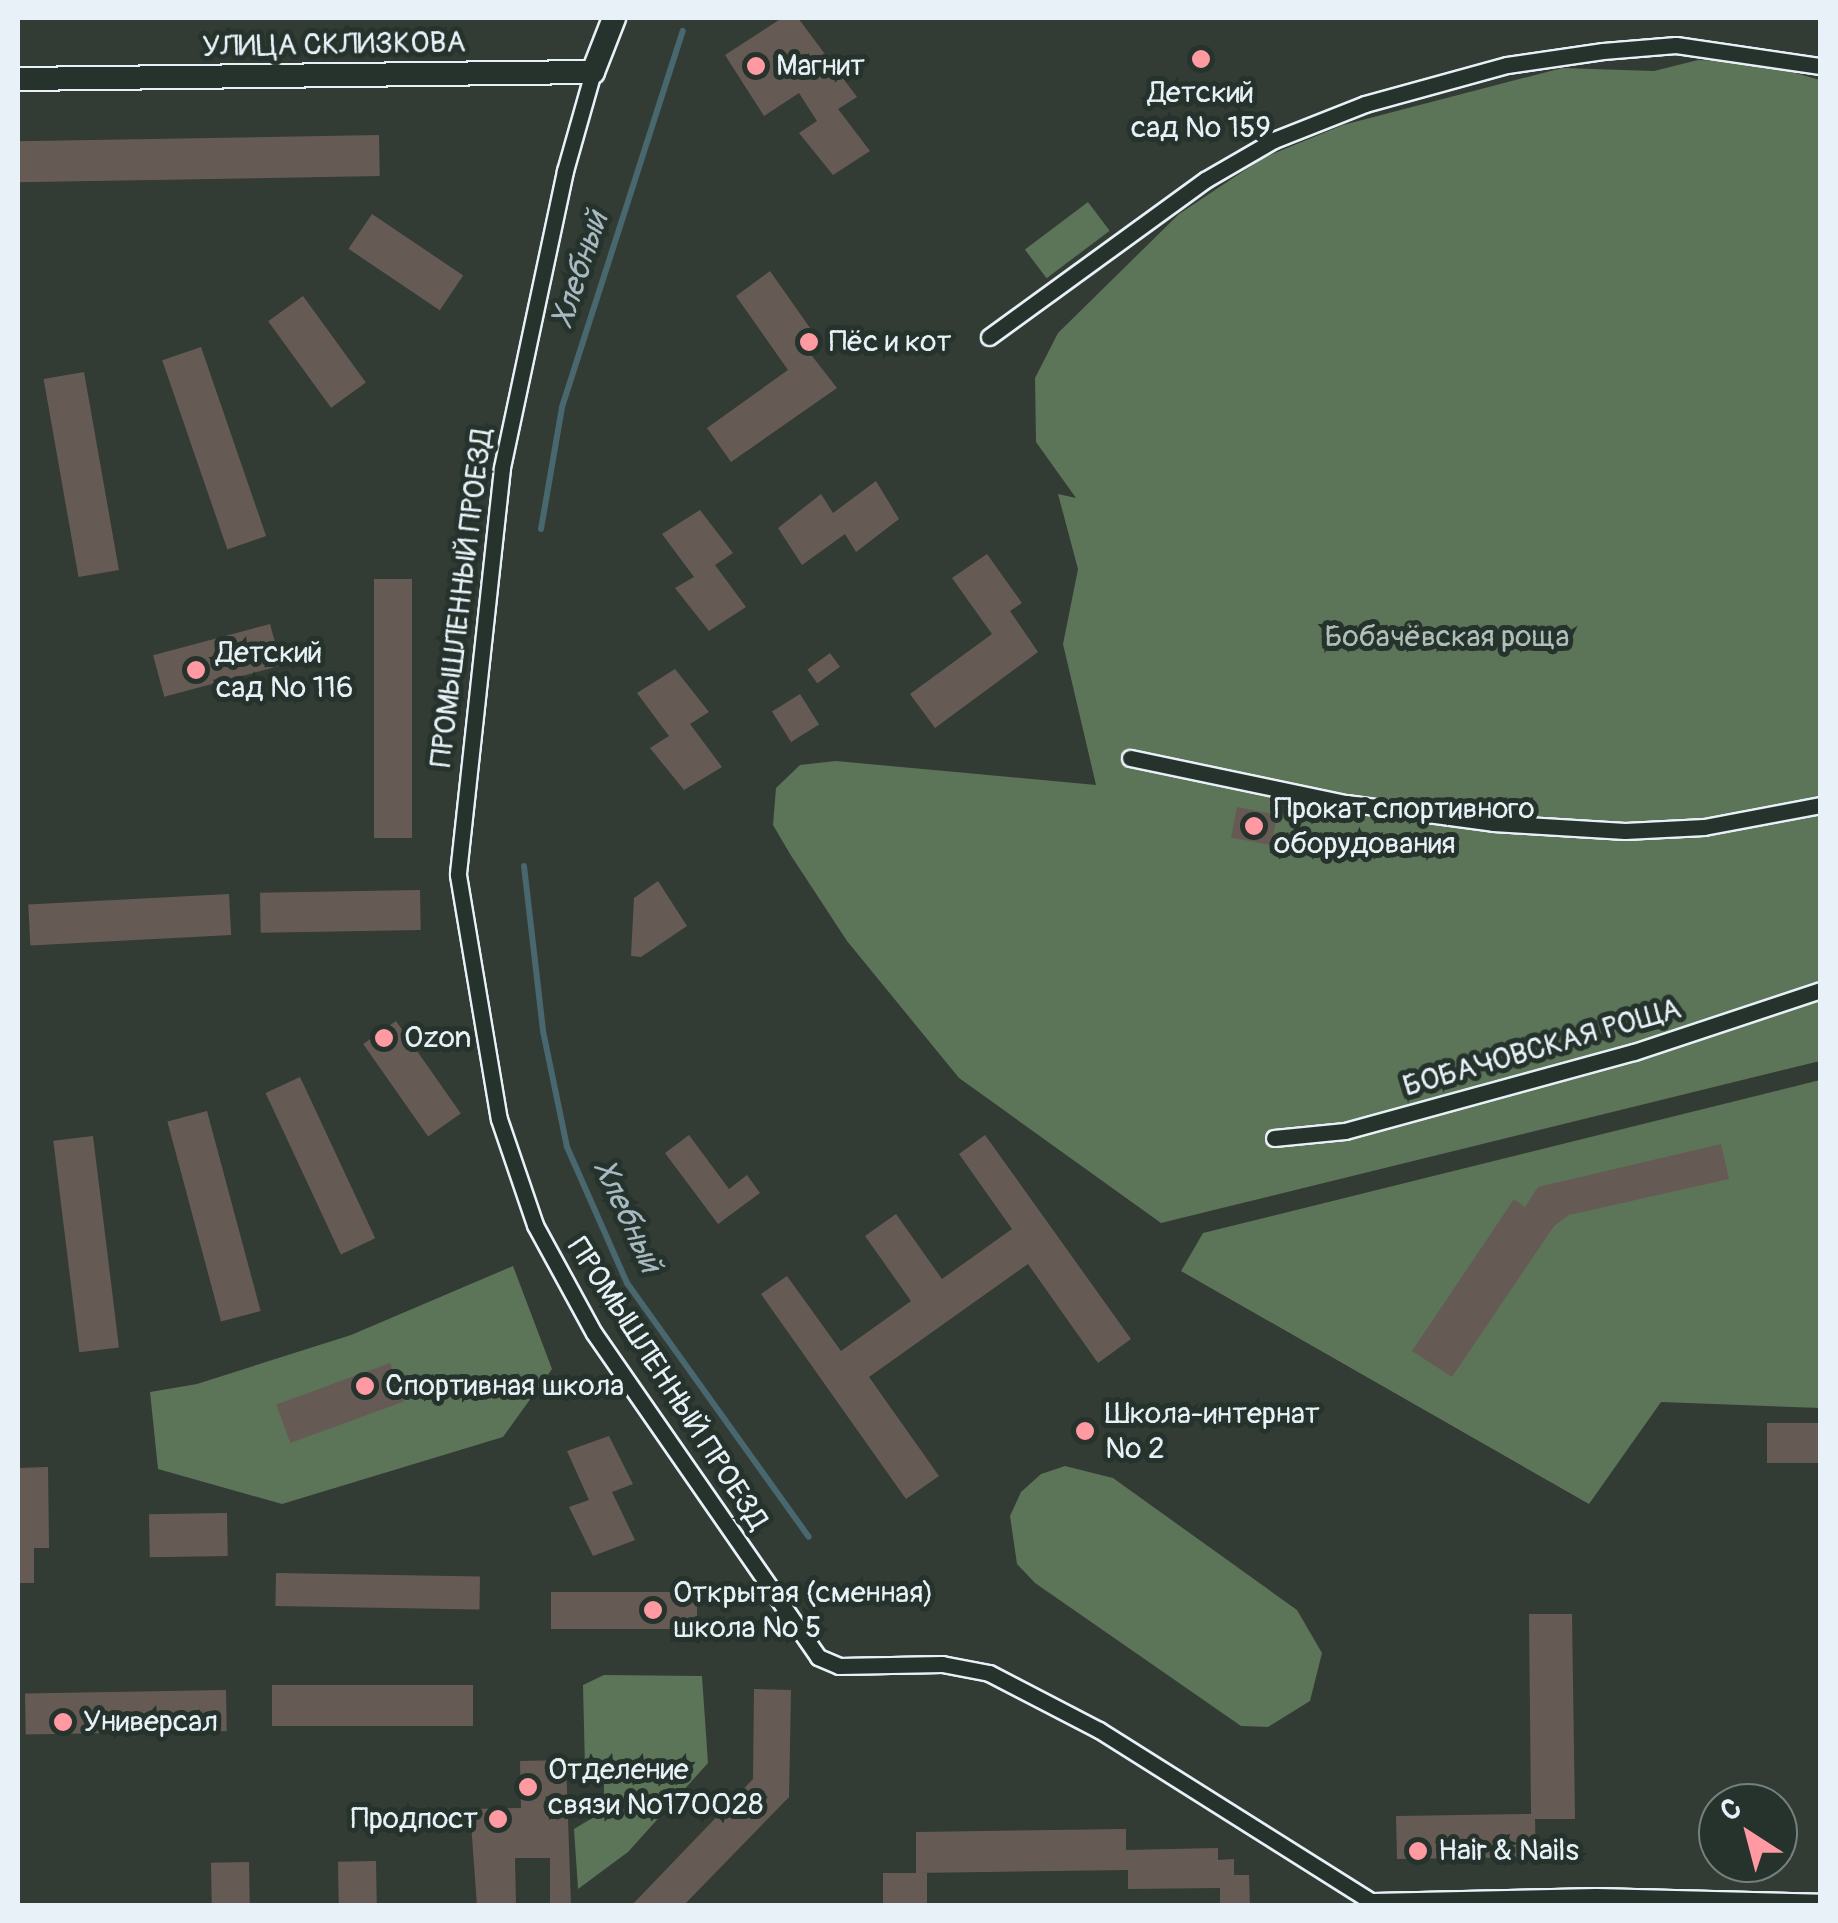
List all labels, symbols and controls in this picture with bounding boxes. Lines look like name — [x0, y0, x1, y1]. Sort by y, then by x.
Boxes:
street label: УЛИЦА СКЛИЗКОВА — [202, 25, 466, 65]
place label: Магнит — [776, 48, 865, 84]
marker: Детский сад № 159 — [1190, 48, 1212, 70]
marker: Магнит — [745, 55, 767, 77]
place label: Детский сад № 159 — [1131, 75, 1271, 146]
water label: Хлебный — [543, 207, 617, 333]
place label: Пёс и кот — [829, 324, 951, 360]
marker: Пёс и кот — [798, 331, 820, 353]
street label: ПРОМЫШЛЕННЫЙ ПРОЕЗД — [423, 427, 501, 769]
park label: Бобачёвская роща — [1324, 619, 1570, 655]
place label: Детский сад № 116 — [216, 635, 354, 706]
marker: Детский сад № 116 — [185, 659, 207, 681]
place label: Прокат спортивного оборудования — [1274, 791, 1535, 862]
marker: Прокат спортивного оборудования — [1243, 815, 1265, 837]
street label: БОБАЧОВСКАЯ РОЩА — [1399, 991, 1685, 1105]
place label: Ozon — [404, 1020, 471, 1056]
marker: Ozon — [373, 1027, 395, 1049]
water label: Хлебный — [584, 1153, 670, 1279]
street label: ПРОМЫШЛЕННЫЙ ПРОЕЗД — [559, 1231, 775, 1537]
place label: Спортивная школа — [385, 1368, 624, 1404]
marker: Спортивная школа — [354, 1375, 376, 1397]
place label: Школа-интернат № 2 — [1105, 1396, 1320, 1466]
marker: Школа-интернат № 2 — [1074, 1420, 1096, 1442]
place label: Открытая (сменная) школа № 5 — [673, 1575, 933, 1646]
marker: Открытая (сменная) школа № 5 — [642, 1599, 664, 1621]
place label: Универсал — [83, 1704, 218, 1740]
marker: Универсал — [52, 1711, 74, 1733]
place label: Отделение связи №170028 — [548, 1752, 763, 1822]
marker: Отделение связи №170028 — [517, 1776, 539, 1798]
north arrow — [1698, 1783, 1798, 1883]
text: С — [1714, 1791, 1749, 1829]
place label: Продпост — [351, 1801, 478, 1837]
marker: Продпост — [487, 1808, 509, 1830]
place label: Hair & Nails — [1438, 1833, 1579, 1869]
marker: Hair & Nails — [1407, 1840, 1429, 1862]

